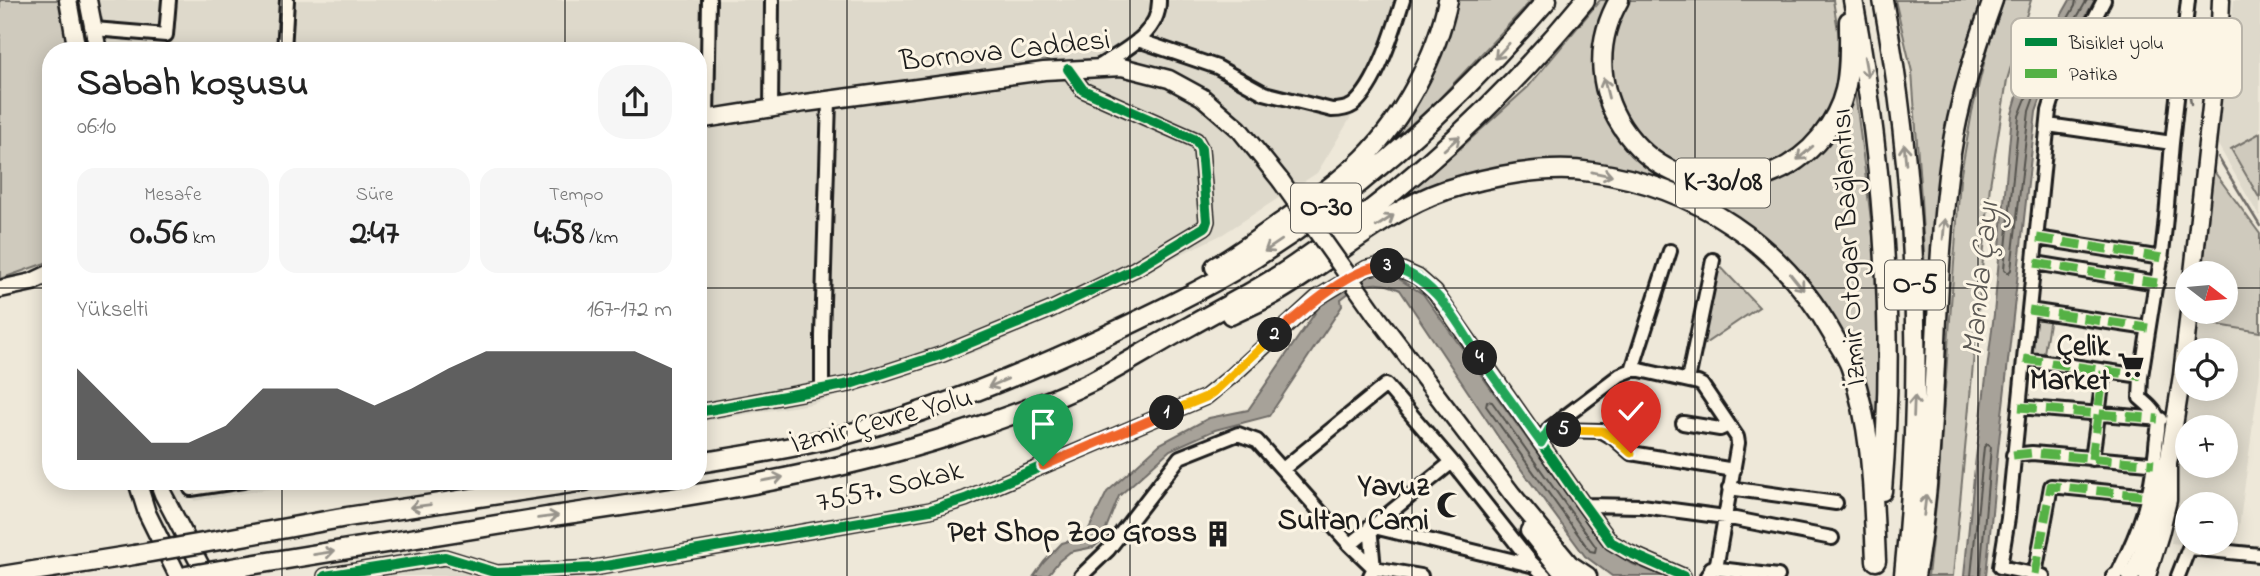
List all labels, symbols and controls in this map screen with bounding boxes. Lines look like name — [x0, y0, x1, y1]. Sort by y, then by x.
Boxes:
legend — [2011, 18, 2242, 98]
street label: Bornova Caddesi — [897, 19, 1112, 85]
text: Bisiklet yolu — [2068, 31, 2164, 59]
one-way arrow — [1494, 42, 1511, 59]
one-way arrow — [1859, 55, 1873, 78]
text: Sabah koşusu — [77, 57, 308, 113]
text: Patika — [2069, 62, 2118, 89]
button: share — [598, 65, 672, 139]
one-way arrow — [1599, 77, 1612, 100]
street label: İzmir Otogar Bağlantısı — [1821, 107, 1879, 387]
text: 06:10 — [77, 111, 116, 144]
one-way arrow — [1442, 135, 1460, 151]
one-way arrow — [1898, 143, 1911, 166]
one-way arrow — [1796, 145, 1814, 161]
road number: K-30/08 — [1676, 158, 1770, 208]
one-way arrow — [1590, 168, 1613, 181]
text: Mesafe — [144, 182, 201, 209]
text: Süre — [356, 182, 393, 209]
text: Tempo — [549, 182, 603, 209]
road number: O-30 — [1291, 184, 1361, 232]
water label: Manda Çayı — [1951, 199, 2014, 358]
text: 0.56 — [130, 209, 188, 260]
text: 2:47 — [350, 209, 399, 260]
text: 4:58 — [534, 209, 585, 260]
one-way arrow — [1375, 214, 1394, 228]
one-way arrow — [1938, 219, 1951, 241]
text: km — [188, 225, 216, 252]
text: /km — [585, 225, 618, 252]
one-way arrow — [1264, 239, 1283, 253]
pin: 3 — [1370, 248, 1406, 284]
text: 3 — [1384, 252, 1391, 279]
road number: O-5 — [1885, 260, 1945, 310]
north arrow — [2175, 261, 2238, 324]
map controls — [2175, 261, 2238, 555]
one-way arrow — [1789, 272, 1805, 290]
text: Yükselti — [77, 294, 148, 327]
text: 167–172 m — [587, 294, 672, 327]
pin: 2 — [1258, 318, 1292, 352]
text: 2 — [1270, 321, 1279, 348]
place label: Çelik Market — [2030, 326, 2111, 404]
button: locate — [2175, 338, 2238, 401]
pin: 4 — [1462, 340, 1498, 376]
text: 4 — [1476, 344, 1483, 371]
supermarket icon: Çelik Market — [2116, 350, 2146, 380]
street label: İzmir Çevre Yolu — [786, 377, 978, 467]
one-way arrow — [988, 378, 1009, 391]
pin — [1601, 381, 1661, 453]
icon: check — [1612, 392, 1650, 430]
pin — [1013, 394, 1073, 466]
one-way arrow — [1907, 395, 1920, 418]
pin: 1 — [1150, 396, 1184, 430]
text: 1 — [1163, 399, 1170, 426]
icon: arrive — [1024, 405, 1062, 443]
pin: 5 — [1546, 412, 1582, 448]
button: + — [2175, 415, 2238, 478]
text: 5 — [1558, 416, 1569, 443]
street label: 7557. Sokak — [812, 450, 968, 526]
place label: Yavuz Sultan Cami — [1278, 466, 1430, 544]
one-way arrow — [761, 472, 784, 486]
mosque icon: Yavuz Sultan Cami — [1435, 490, 1465, 520]
button: − — [2175, 492, 2238, 555]
one-way arrow — [1918, 494, 1931, 517]
one-way arrow — [409, 500, 432, 513]
one-way arrow — [537, 510, 559, 523]
place label: Pet Shop Zoo Gross — [947, 512, 1197, 556]
building icon: Pet Shop Zoo Gross — [1203, 519, 1233, 549]
one-way arrow — [312, 546, 335, 559]

